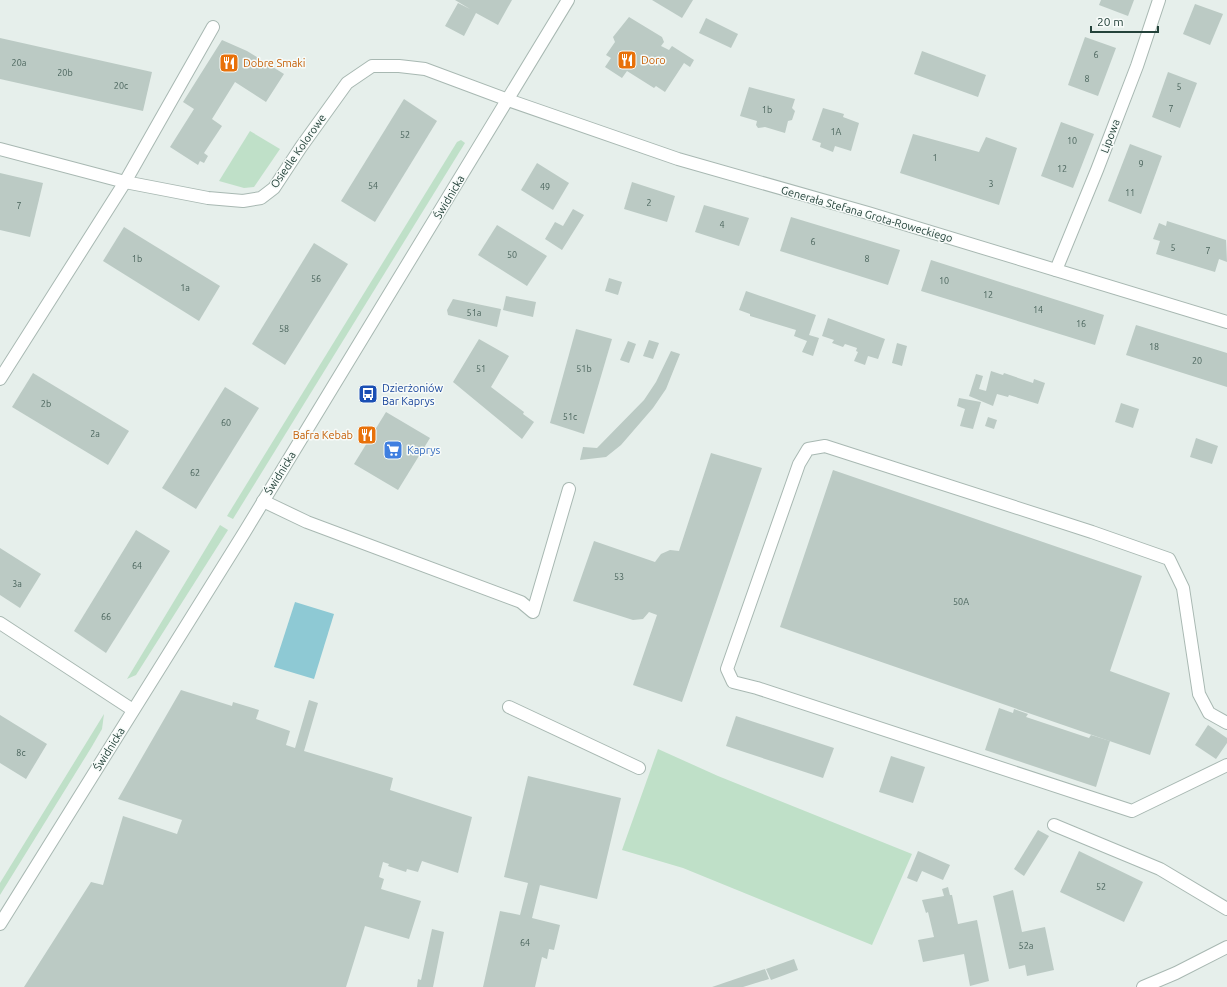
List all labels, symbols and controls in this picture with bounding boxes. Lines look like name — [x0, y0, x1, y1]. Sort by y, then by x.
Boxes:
scale bar — [1091, 8, 1158, 34]
text: 20 m — [1097, 15, 1124, 28]
restaurant icon: Doro — [616, 49, 638, 71]
house number: 6 — [1093, 50, 1099, 60]
restaurant icon: Dobre Smaki — [218, 52, 240, 74]
place label: Doro — [641, 54, 666, 66]
place label: Dobre Smaki — [243, 57, 306, 69]
house number: 20a — [12, 58, 26, 68]
house number: 20b — [57, 68, 73, 78]
house number: 8 — [1084, 74, 1090, 84]
house number: 20c — [114, 81, 128, 91]
house number: 5 — [1176, 82, 1182, 92]
house number: 7 — [1168, 104, 1174, 114]
house number: 1b — [762, 105, 772, 115]
street label: Osiedle Kolorowe — [268, 112, 328, 190]
street label: Lipowa — [1098, 117, 1122, 155]
house number: 1A — [831, 127, 842, 137]
house number: 52 — [400, 130, 410, 140]
house number: 10 — [1067, 136, 1077, 146]
house number: 1 — [932, 153, 938, 163]
house number: 9 — [1138, 159, 1144, 169]
house number: 12 — [1057, 164, 1067, 174]
street label: Świdnicka — [430, 173, 467, 221]
house number: 3 — [988, 179, 994, 189]
house number: 54 — [368, 181, 378, 191]
house number: 49 — [540, 182, 550, 192]
street label: Generała Stefana Grota-Roweckiego — [780, 184, 954, 244]
house number: 11 — [1125, 188, 1135, 198]
house number: 2 — [646, 198, 652, 208]
house number: 7 — [16, 201, 22, 211]
house number: 4 — [719, 220, 725, 230]
house number: 6 — [810, 237, 816, 247]
house number: 5 — [1170, 243, 1176, 253]
house number: 7 — [1205, 246, 1211, 256]
house number: 50 — [507, 250, 517, 260]
house number: 1b — [132, 254, 142, 264]
house number: 8 — [864, 254, 870, 264]
house number: 56 — [311, 274, 321, 284]
house number: 10 — [939, 276, 949, 286]
house number: 1a — [180, 283, 190, 293]
house number: 12 — [983, 290, 993, 300]
house number: 14 — [1033, 305, 1043, 315]
house number: 51a — [467, 308, 481, 318]
house number: 16 — [1076, 319, 1086, 329]
house number: 58 — [279, 324, 289, 334]
house number: 18 — [1149, 342, 1159, 352]
house number: 20 — [1192, 356, 1202, 366]
house number: 51 — [476, 364, 486, 374]
house number: 51b — [576, 364, 592, 374]
place label: Dzierżoniów Bar Kaprys — [382, 382, 444, 407]
bus stop icon: Dzierżoniów Bar Kaprys — [357, 383, 379, 405]
house number: 2b — [41, 399, 51, 409]
house number: 51c — [563, 412, 577, 422]
house number: 60 — [221, 418, 231, 428]
restaurant icon: Bafra Kebab — [356, 424, 378, 446]
house number: 2a — [90, 429, 100, 439]
place label: Bafra Kebab — [293, 429, 353, 441]
supermarket icon: Kaprys — [382, 439, 404, 461]
place label: Kaprys — [407, 444, 440, 456]
street label: Świdnicka — [261, 449, 298, 497]
house number: 62 — [190, 468, 200, 478]
house number: 64 — [132, 561, 142, 571]
house number: 53 — [614, 572, 624, 582]
house number: 3a — [12, 579, 22, 589]
house number: 50A — [953, 597, 969, 607]
house number: 66 — [101, 612, 111, 622]
street label: Świdnicka — [90, 725, 127, 773]
house number: 8c — [16, 748, 26, 758]
house number: 52 — [1096, 882, 1106, 892]
house number: 64 — [520, 938, 530, 948]
house number: 52a — [1019, 941, 1033, 951]

